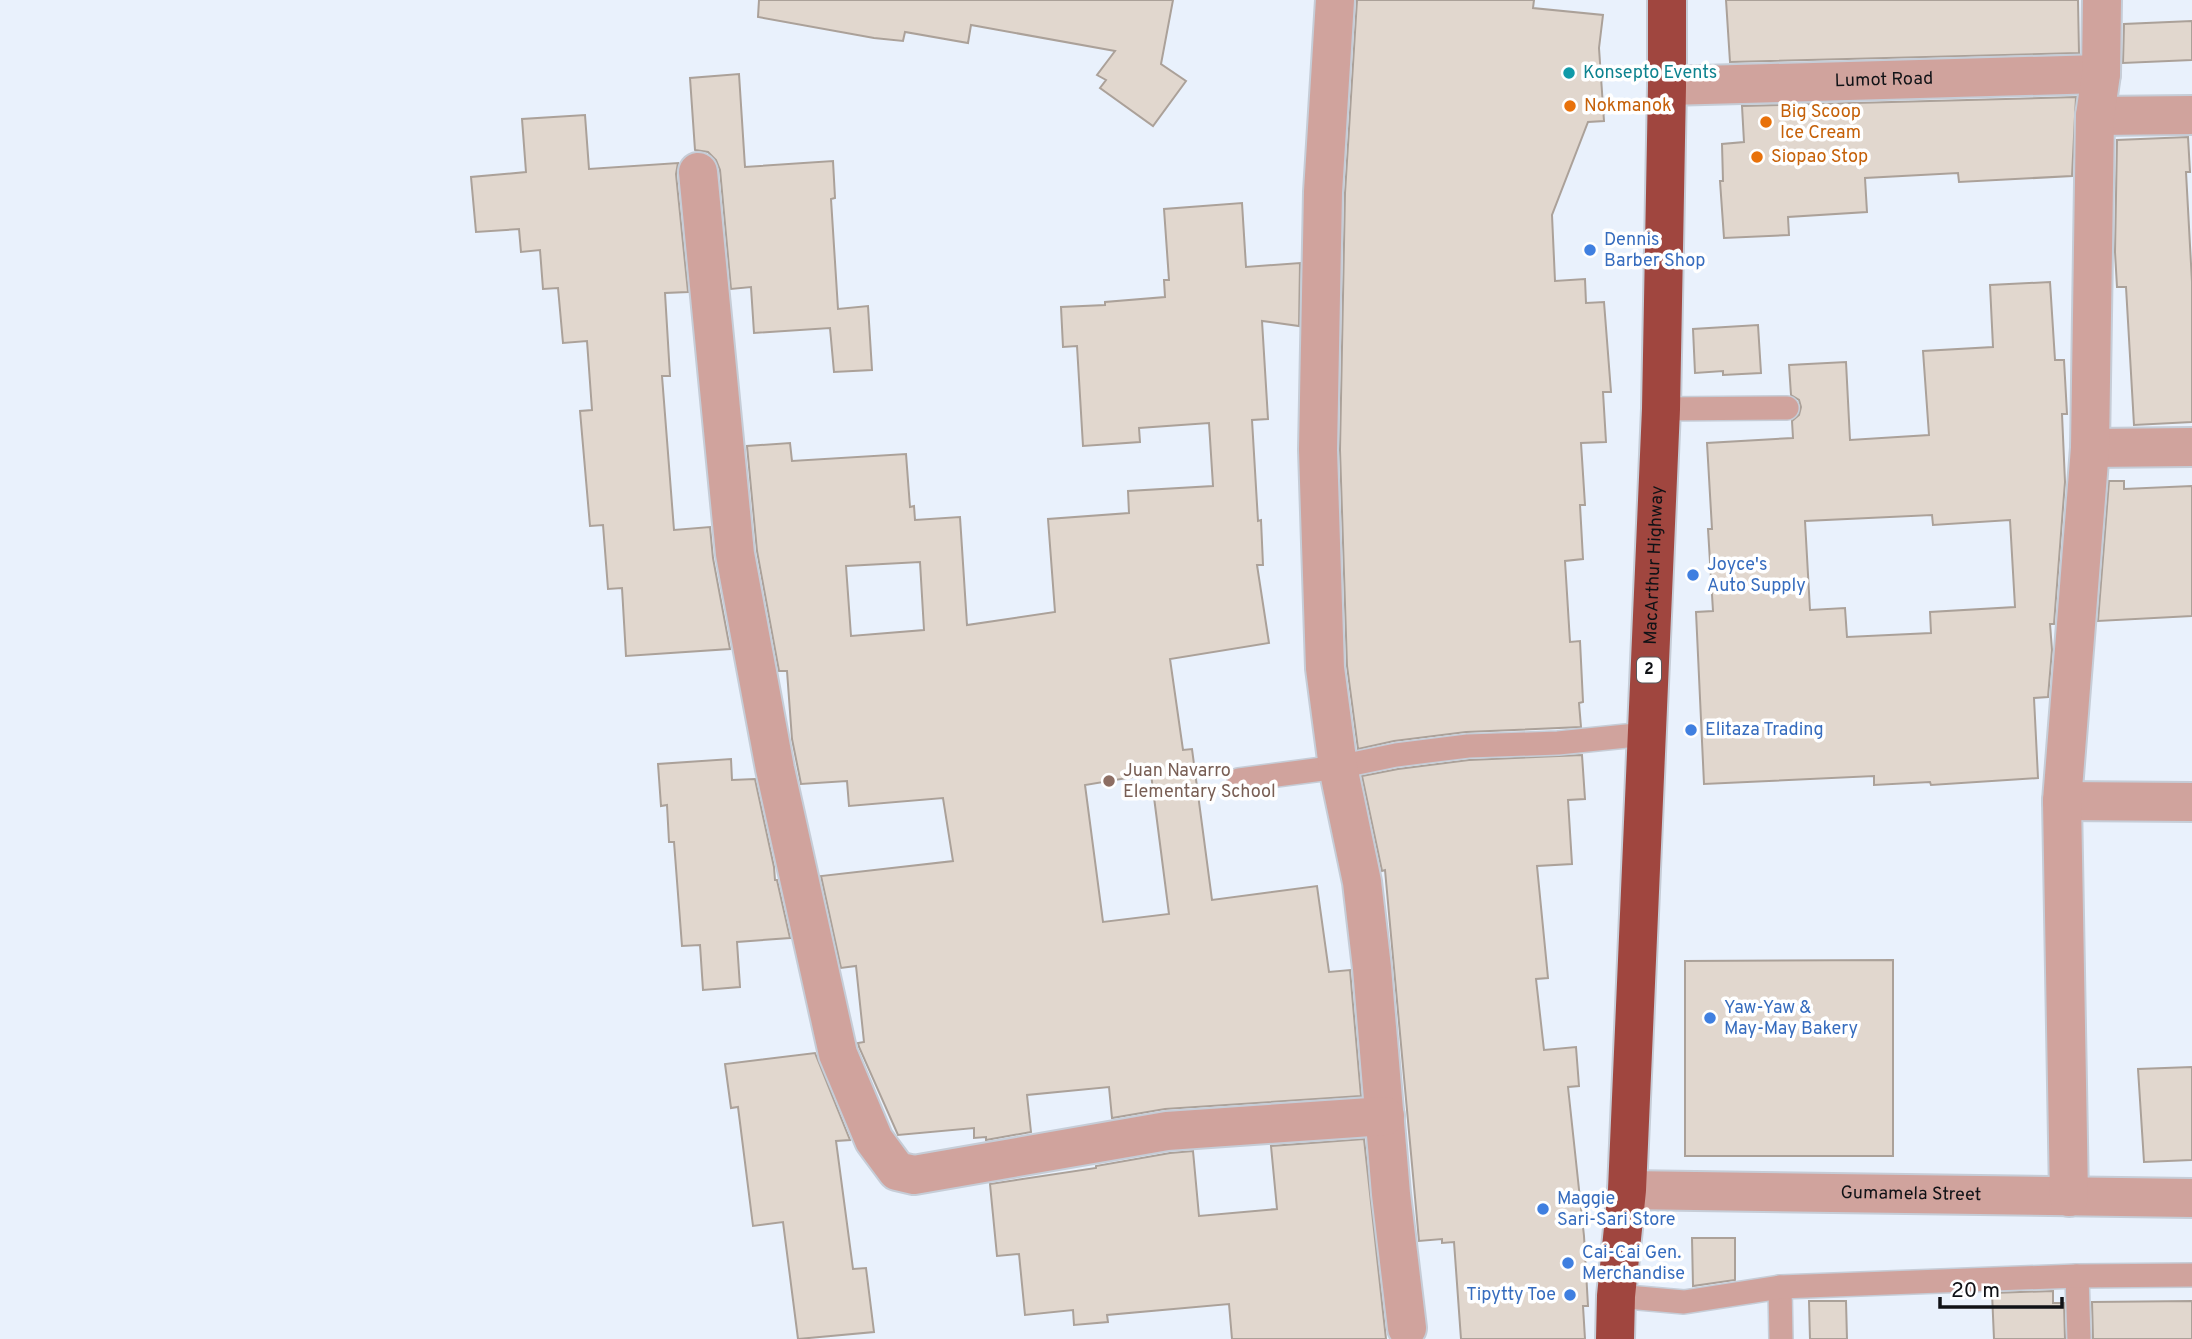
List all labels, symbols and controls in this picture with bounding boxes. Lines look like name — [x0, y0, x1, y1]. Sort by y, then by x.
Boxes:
place label: Konsepto Events — [1583, 62, 1717, 85]
marker: Konsepto Events — [1561, 65, 1577, 81]
street label: Lumot Road — [1834, 67, 1933, 93]
place label: Nokmanok — [1584, 95, 1672, 118]
marker: Nokmanok — [1562, 98, 1578, 114]
place label: Big Scoop Ice Cream — [1780, 101, 1861, 145]
marker: Big Scoop Ice Cream — [1758, 114, 1774, 130]
place label: Siopao Stop — [1771, 146, 1868, 169]
marker: Siopao Stop — [1749, 149, 1765, 165]
place label: Dennis Barber Shop — [1604, 229, 1705, 273]
marker: Dennis Barber Shop — [1582, 242, 1598, 258]
street label: MacArthur Highway — [1639, 485, 1669, 645]
place label: Joyce's Auto Supply — [1707, 554, 1806, 598]
marker: Joyce's Auto Supply — [1685, 567, 1701, 583]
road number: 2 — [1637, 657, 1661, 682]
place label: Elitaza Trading — [1705, 719, 1824, 742]
marker: Elitaza Trading — [1683, 722, 1699, 738]
place label: Juan Navarro Elementary School — [1123, 760, 1276, 804]
marker: Juan Navarro Elementary School — [1101, 773, 1117, 789]
place label: Yaw-Yaw & May-May Bakery — [1724, 997, 1858, 1041]
marker: Yaw-Yaw & May-May Bakery — [1702, 1010, 1718, 1026]
street label: Gumamela Street — [1840, 1182, 1982, 1207]
place label: Maggie Sari-Sari Store — [1557, 1188, 1676, 1232]
marker: Maggie Sari-Sari Store — [1535, 1201, 1551, 1217]
place label: Cai-Cai Gen. Merchandise — [1582, 1242, 1685, 1286]
marker: Cai-Cai Gen. Merchandise — [1560, 1255, 1576, 1271]
scale bar — [1940, 1266, 2062, 1310]
text: 20 m — [1951, 1278, 2000, 1305]
place label: Tipytty Toe — [1466, 1284, 1556, 1307]
marker: Tipytty Toe — [1562, 1287, 1578, 1303]

